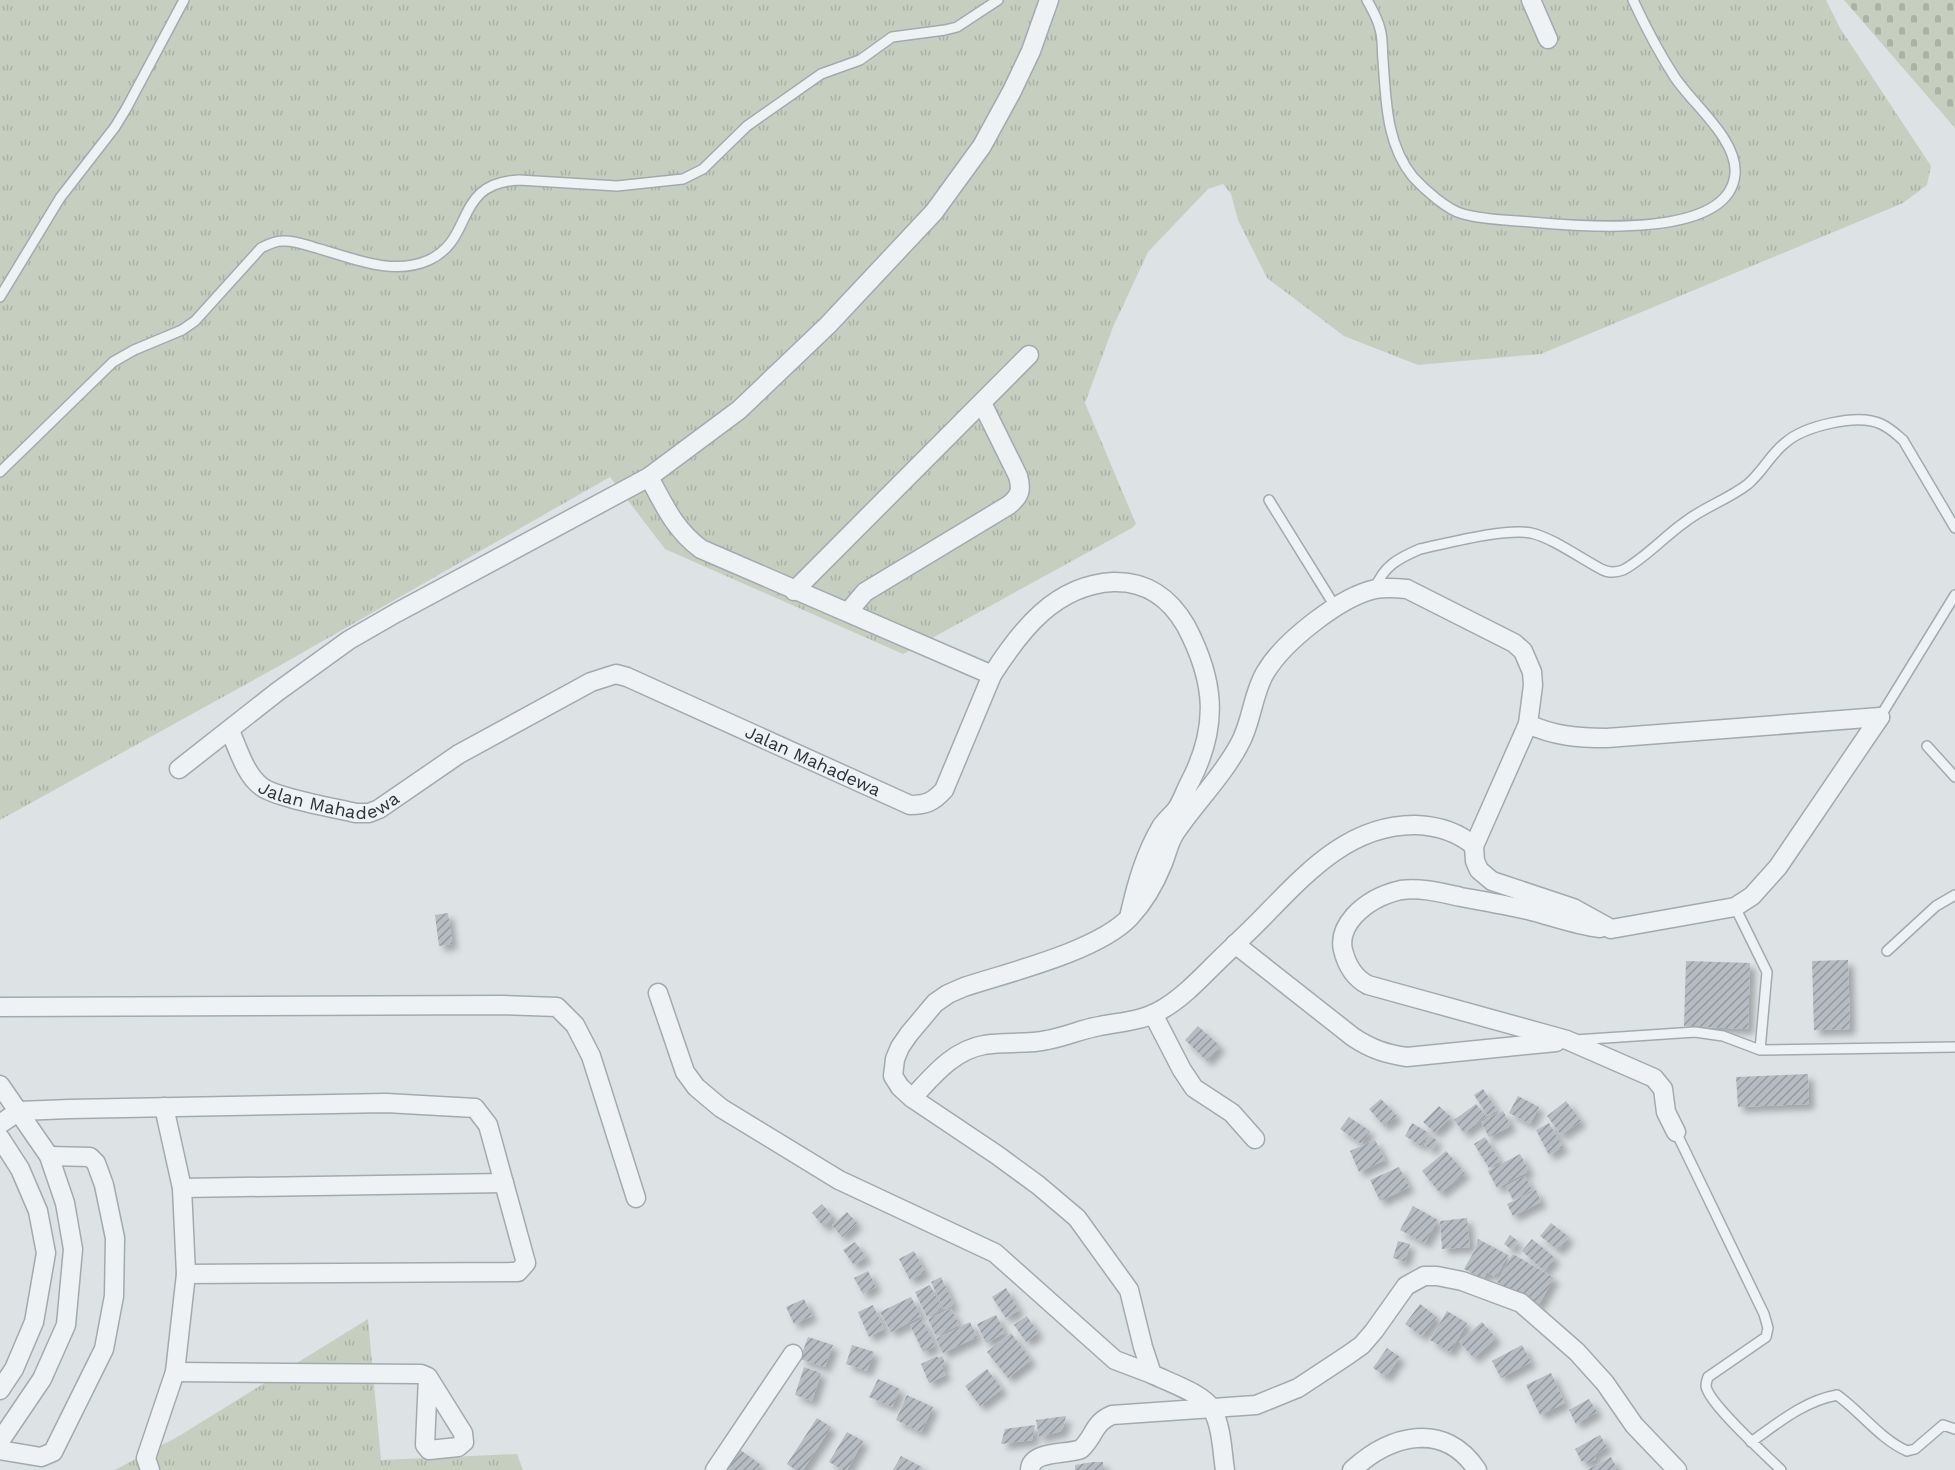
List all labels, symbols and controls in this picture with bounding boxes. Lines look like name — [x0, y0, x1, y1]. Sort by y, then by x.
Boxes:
street label: Jalan Mahadewa — [742, 721, 884, 800]
street label: Jalan Mahadewa — [255, 776, 403, 823]

